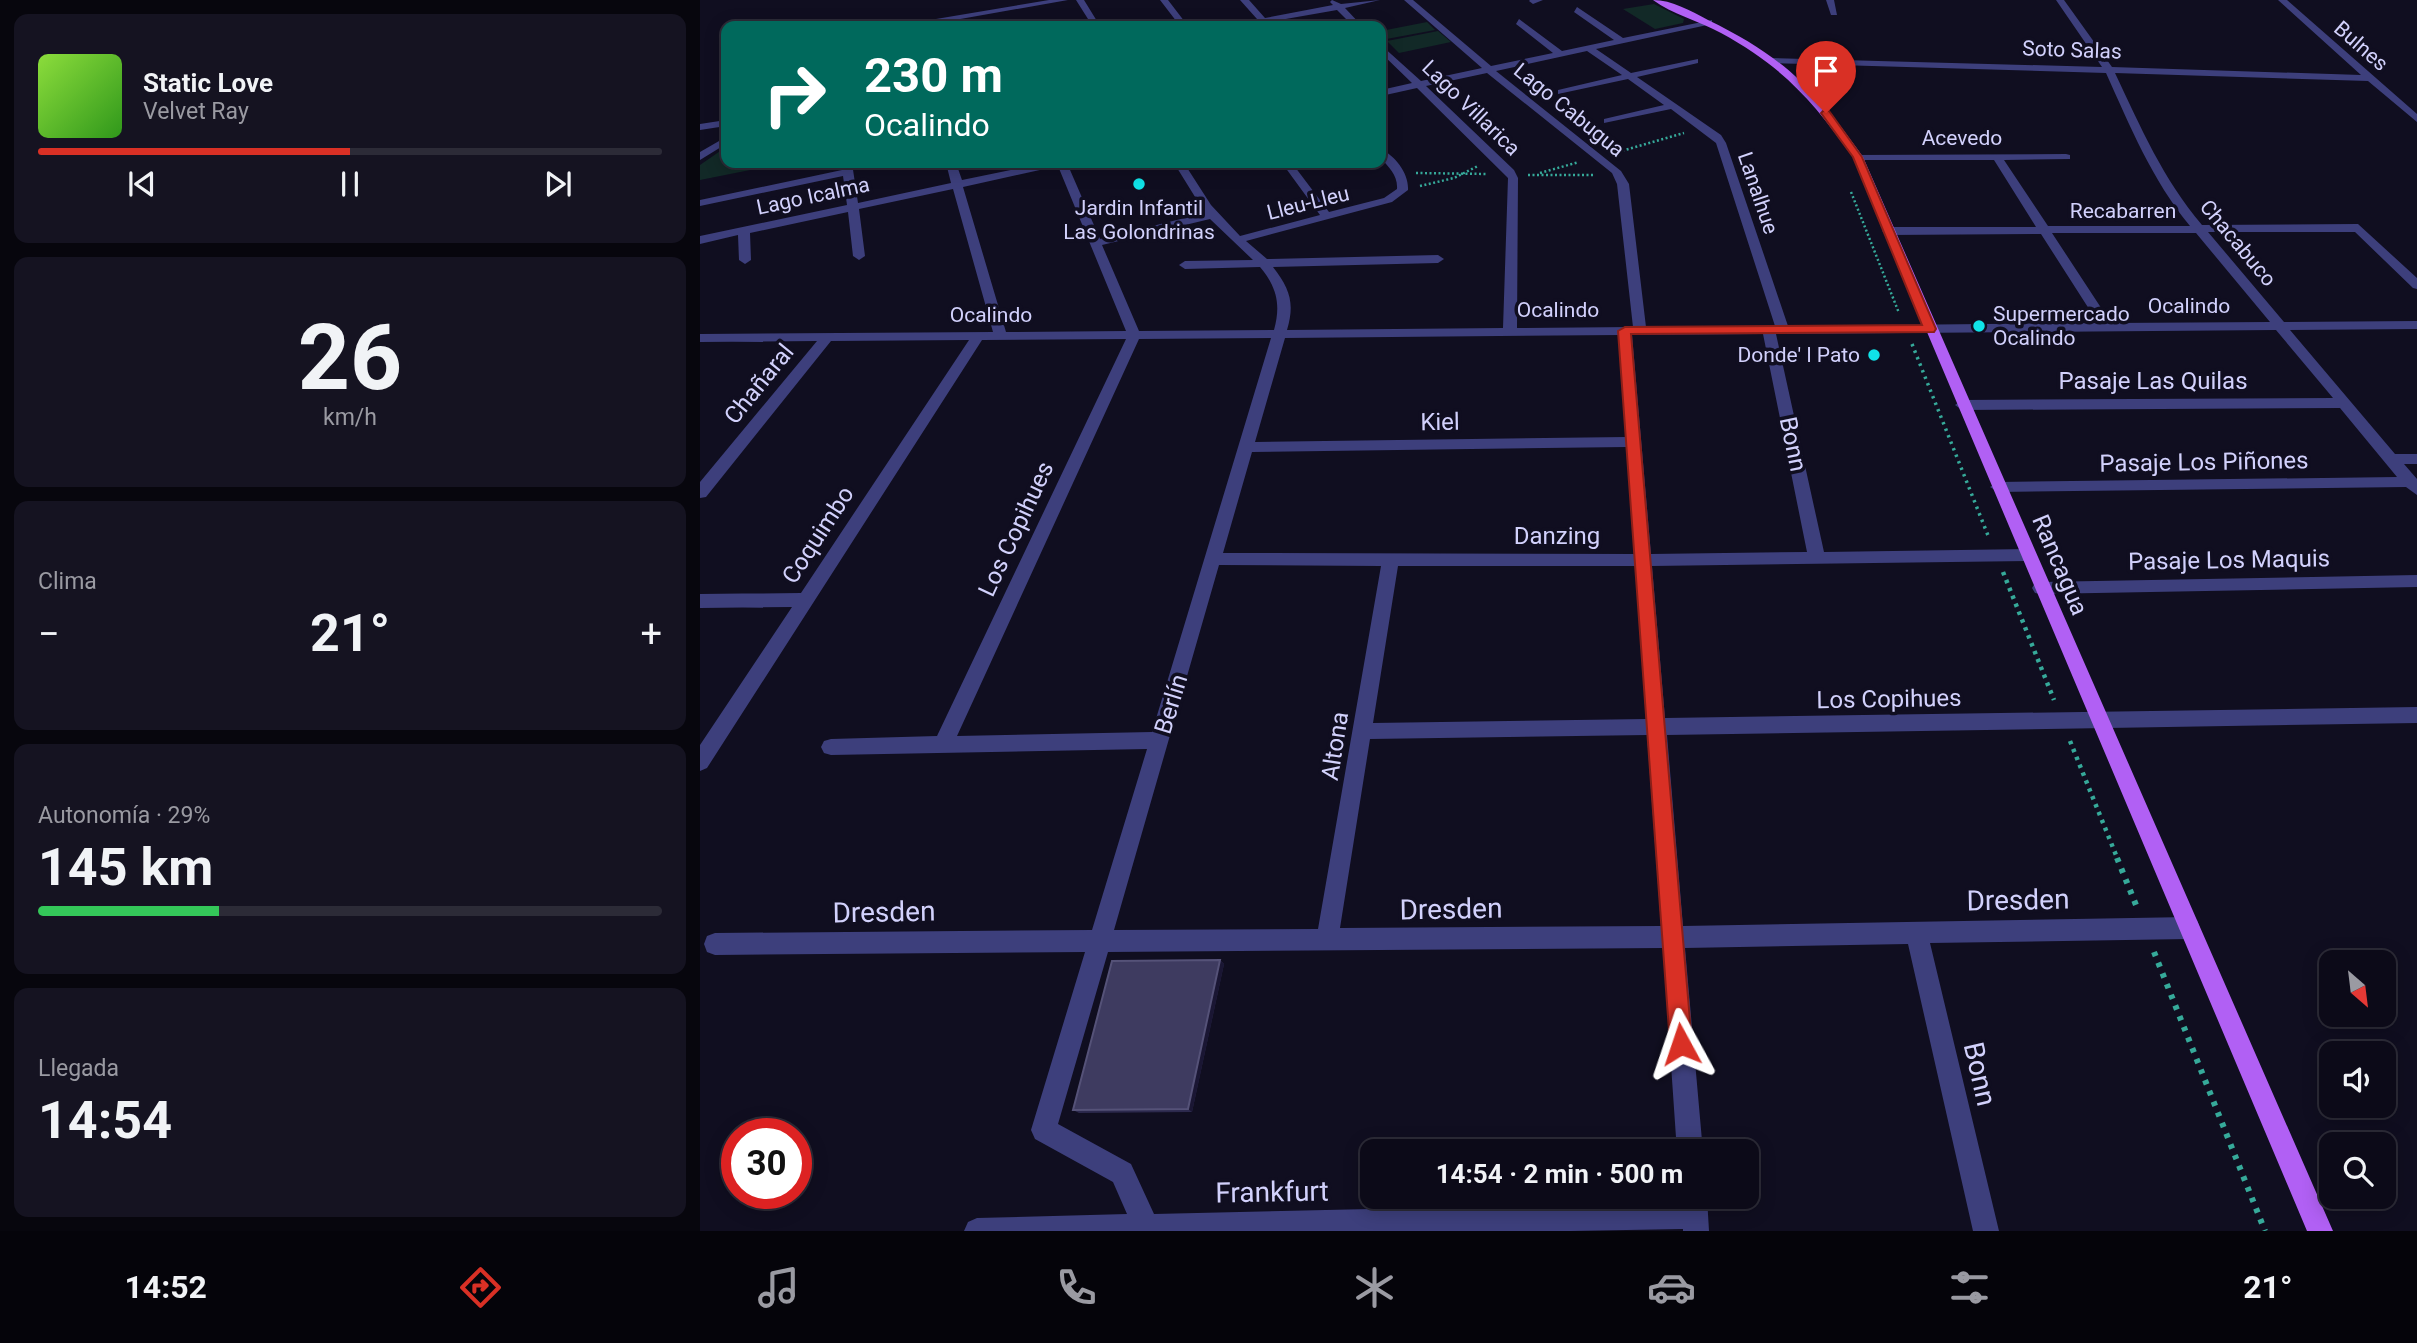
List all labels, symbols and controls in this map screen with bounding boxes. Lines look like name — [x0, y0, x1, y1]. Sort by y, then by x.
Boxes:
street label: Bulnes — [2329, 16, 2393, 76]
street label: Soto Salas — [2022, 36, 2122, 64]
pin — [1796, 41, 1856, 113]
text: 230 m — [864, 47, 1003, 104]
icon: right — [749, 49, 840, 140]
icon: arrive — [1807, 52, 1845, 90]
street label: Lago Villarica — [1417, 55, 1525, 161]
street label: Lago Cabugua — [1509, 58, 1629, 162]
text: Static Love — [143, 68, 273, 98]
text: Velvet Ray — [143, 98, 249, 125]
text: Ocalindo — [864, 106, 990, 144]
street label: Acevedo — [1922, 126, 2002, 150]
street label: Lanalhue — [1733, 149, 1783, 237]
icon: previous — [123, 165, 161, 203]
icon: pause — [331, 165, 369, 203]
icon: next — [539, 165, 577, 203]
street label: Lago Icalma — [754, 172, 872, 220]
marker: Jardin Infantil Las Golondrinas — [1131, 176, 1147, 192]
street label: Lleu-Lleu — [1264, 181, 1352, 225]
street label: Chacabuco — [2195, 195, 2281, 291]
place label: Jardin Infantil Las Golondrinas — [1063, 196, 1215, 244]
street label: Recabarren — [2070, 199, 2176, 223]
street label: Ocalindo — [2148, 294, 2230, 318]
street label: Ocalindo — [1517, 298, 1599, 322]
place label: Supermercado Ocalindo — [1993, 302, 2130, 350]
street label: Ocalindo — [950, 303, 1032, 327]
text: 26 — [298, 305, 402, 411]
marker: Supermercado Ocalindo — [1971, 318, 1987, 334]
street label: Chañaral — [718, 338, 800, 430]
place label: Donde' l Pato — [1737, 343, 1860, 367]
marker: Donde' l Pato — [1866, 347, 1882, 363]
street label: Pasaje Las Quilas — [2058, 367, 2248, 395]
text: km/h — [323, 404, 377, 431]
street label: Kiel — [1420, 408, 1460, 436]
street label: Bonn — [1774, 414, 1812, 474]
street label: Pasaje Los Piñones — [2099, 446, 2309, 478]
street label: Los Copihues — [973, 457, 1059, 601]
street label: Coquimbo — [776, 481, 860, 589]
street label: Rancagua — [2026, 511, 2094, 619]
street label: Danzing — [1514, 522, 1600, 550]
street label: Pasaje Los Maquis — [2128, 544, 2330, 576]
text: Clima — [38, 568, 97, 595]
text: 21° — [310, 603, 390, 664]
text: − — [38, 612, 60, 656]
text: + — [640, 612, 662, 656]
street label: Berlín — [1149, 671, 1193, 737]
street label: Los Copihues — [1816, 684, 1962, 714]
street label: Altona — [1316, 710, 1354, 782]
text: Autonomía · 29% — [38, 802, 210, 829]
text: 145 km — [38, 837, 213, 898]
street label: Dresden — [1966, 883, 2070, 917]
street label: Dresden — [1399, 892, 1503, 926]
street label: Dresden — [832, 895, 936, 929]
north arrow — [2319, 950, 2396, 1027]
map controls — [2319, 950, 2396, 1209]
position arrow — [1644, 1007, 1718, 1081]
street label: Bonn — [1957, 1039, 2003, 1109]
button: sound — [2319, 1041, 2396, 1118]
text: Llegada — [38, 1055, 119, 1082]
text: 14:54 — [38, 1090, 172, 1151]
speed limit sign: 30 — [721, 1118, 812, 1209]
button: search — [2319, 1132, 2396, 1209]
text: 14:54 · 2 min · 500 m — [1436, 1159, 1683, 1189]
street label: Frankfurt — [1215, 1175, 1329, 1209]
icon: directions — [456, 1263, 505, 1312]
icon: music — [754, 1263, 803, 1312]
icon: phone — [1052, 1263, 1101, 1312]
icon: climate — [1350, 1263, 1399, 1312]
icon: car — [1647, 1263, 1696, 1312]
icon: filters — [1945, 1263, 1994, 1312]
text: 14:52 — [124, 1268, 207, 1306]
text: 21° — [2243, 1268, 2292, 1306]

